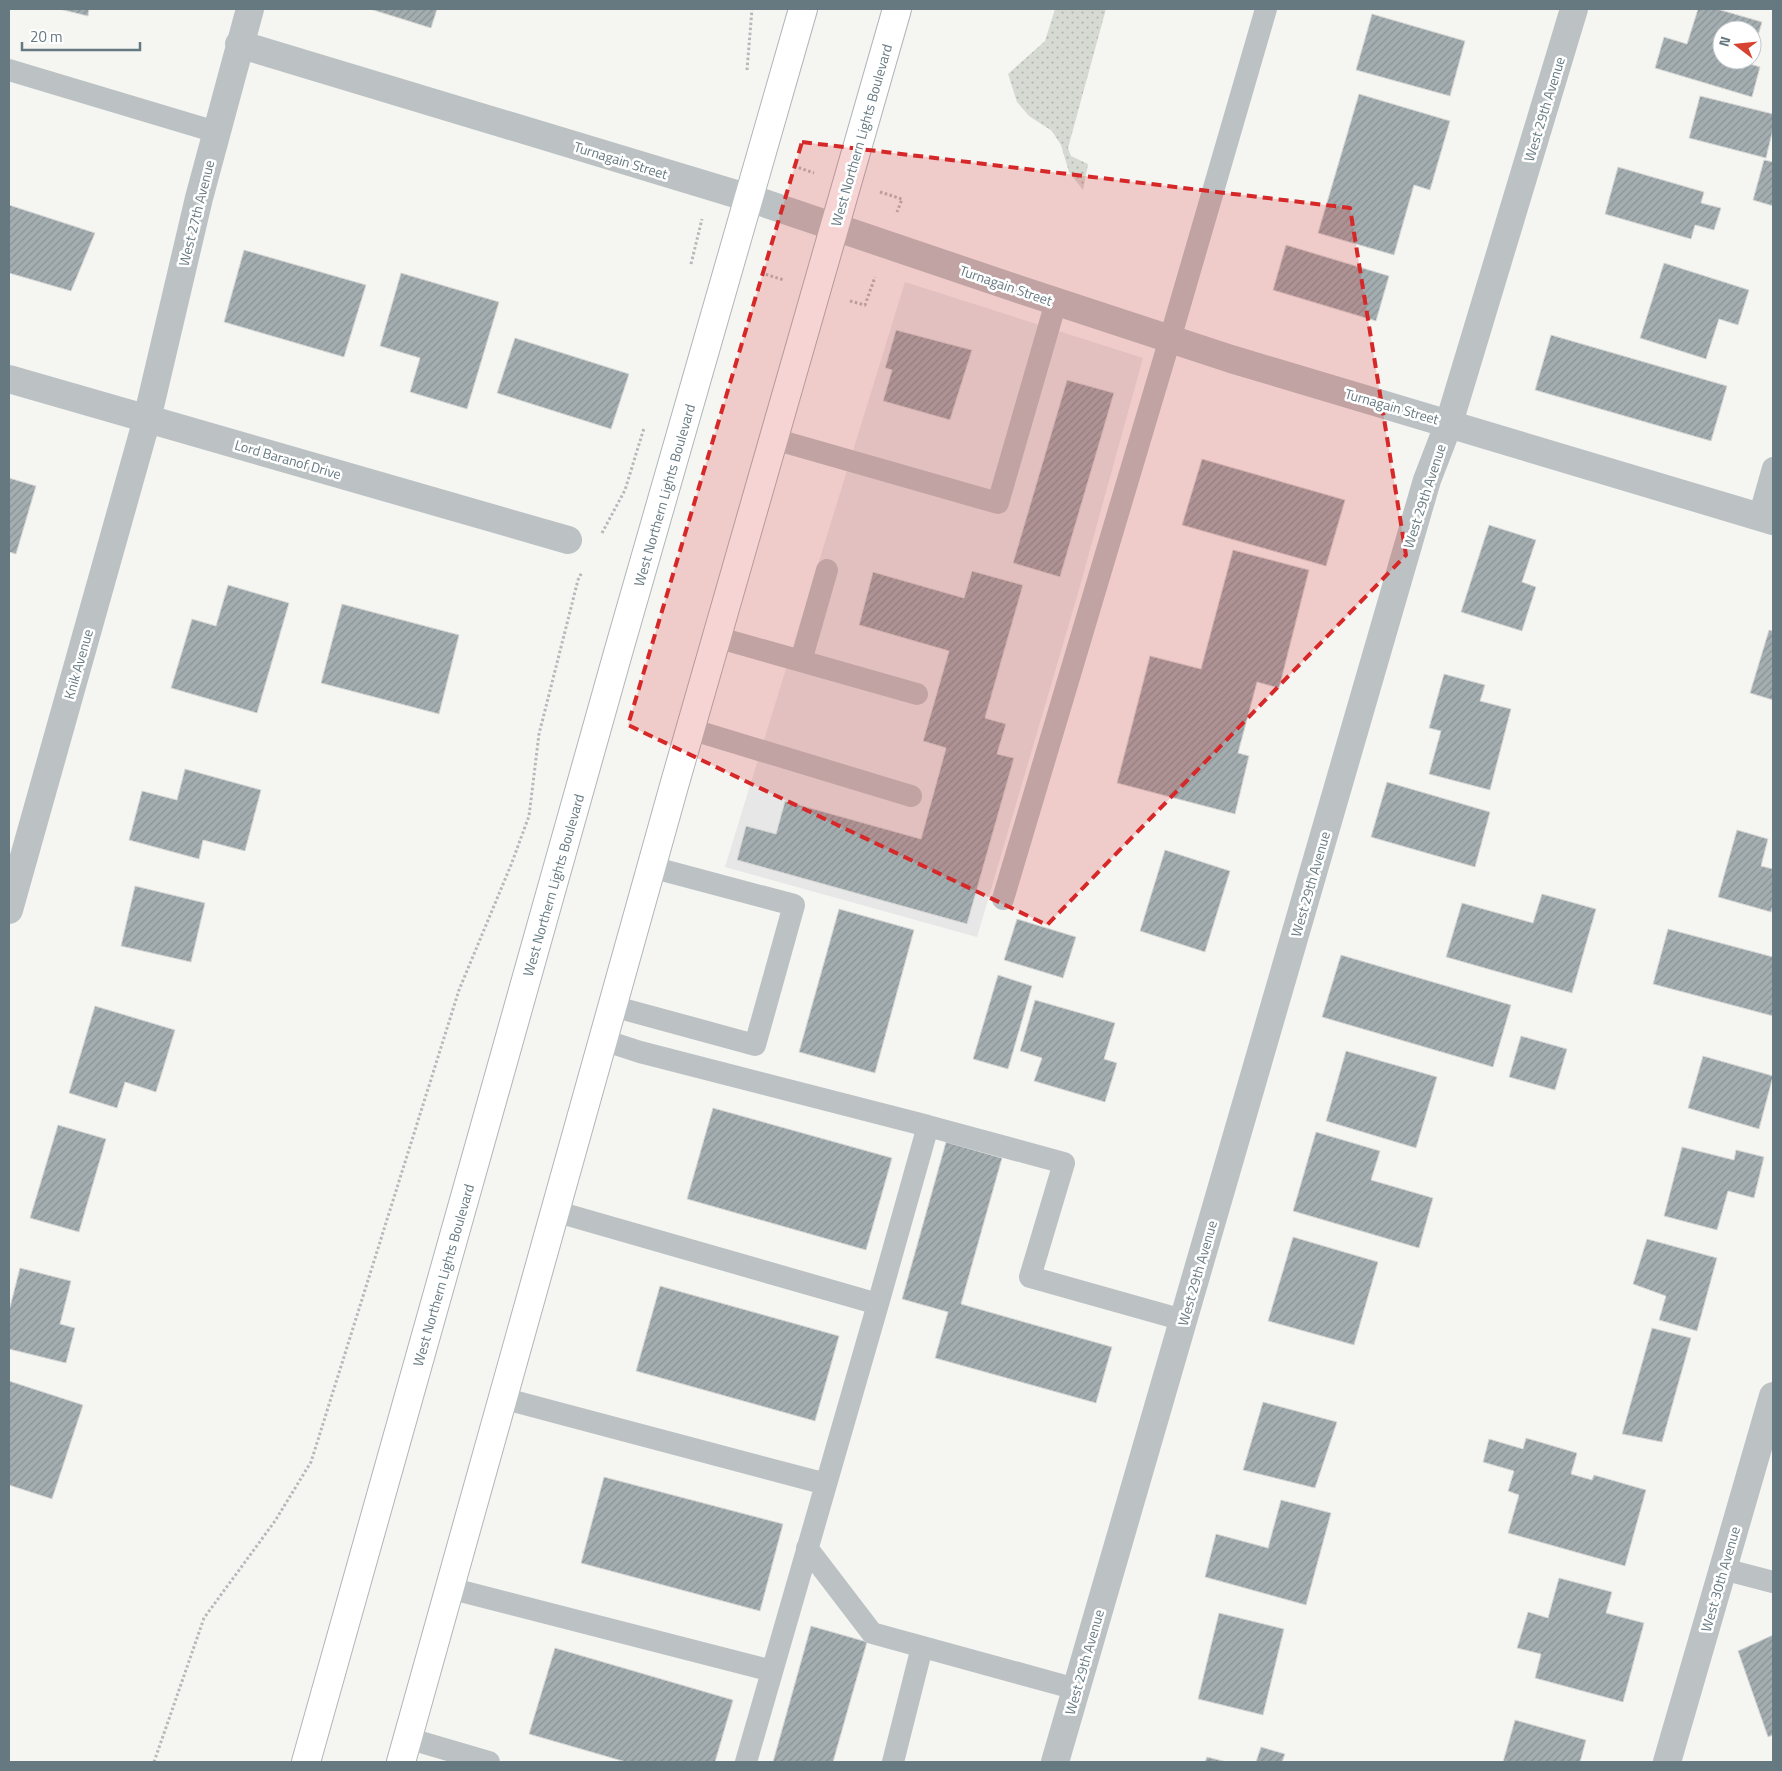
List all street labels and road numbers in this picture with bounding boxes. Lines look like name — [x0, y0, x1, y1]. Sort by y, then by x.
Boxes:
street label: West Northern Lights Boulevard — [825, 41, 897, 229]
street label: West 29th Avenue — [1518, 54, 1570, 164]
street label: Turnagain Street — [572, 136, 670, 184]
street label: West 27th Avenue — [173, 158, 219, 268]
street label: Turnagain Street — [957, 259, 1055, 311]
street label: Turnagain Street — [1343, 383, 1442, 429]
street label: West Northern Lights Boulevard — [628, 401, 700, 589]
street label: Lord Baranof Drive — [232, 434, 344, 484]
street label: West 29th Avenue — [1397, 441, 1451, 551]
street label: Knik Avenue — [58, 626, 98, 702]
street label: West Northern Lights Boulevard — [517, 791, 589, 979]
street label: West 29th Avenue — [1285, 829, 1335, 939]
street label: West Northern Lights Boulevard — [407, 1181, 479, 1369]
street label: West 29th Avenue — [1172, 1218, 1222, 1328]
street label: West 30th Avenue — [1695, 1524, 1745, 1634]
street label: West 29th Avenue — [1059, 1607, 1109, 1717]

